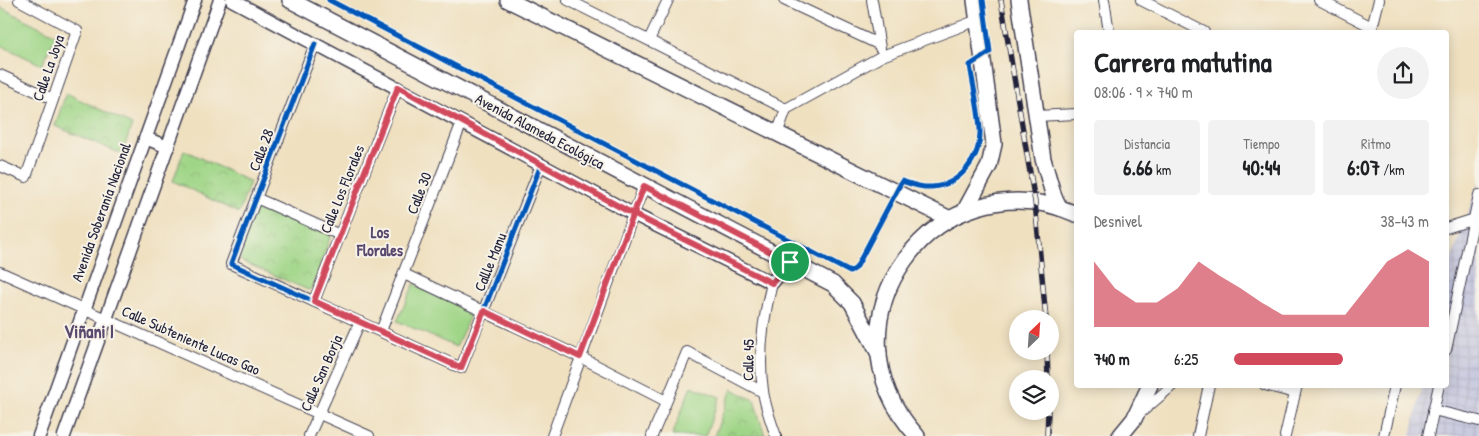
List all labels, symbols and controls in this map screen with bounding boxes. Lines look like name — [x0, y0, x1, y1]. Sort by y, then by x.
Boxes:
street label: Calle La Joya — [27, 32, 69, 104]
text: Carrera matutina — [1094, 43, 1272, 81]
button: share — [1377, 47, 1429, 99]
text: 08:06 · 9 × 740 m — [1094, 81, 1193, 103]
street label: Avenida Alameda Ecológica — [472, 88, 608, 174]
street label: Calle 28 — [243, 126, 279, 174]
text: Distancia — [1124, 134, 1170, 153]
text: Tiempo — [1243, 134, 1280, 153]
text: Ritmo — [1361, 134, 1391, 153]
street label: Avenida Soberanía Nacional — [66, 140, 136, 284]
street label: Calle Los Florales — [315, 141, 369, 236]
text: 6.66 — [1123, 153, 1153, 182]
text: 40:44 — [1243, 153, 1280, 182]
text: 6:07 — [1347, 153, 1380, 182]
text: km — [1153, 160, 1171, 179]
text: /km — [1380, 160, 1405, 179]
street label: Calle 30 — [401, 169, 437, 217]
text: Desnivel — [1094, 210, 1142, 232]
text: 38–43 m — [1380, 210, 1429, 232]
district label: Los Florales — [356, 221, 404, 261]
street label: Callle Manu — [469, 230, 511, 294]
pin — [769, 241, 811, 283]
icon: arrive — [776, 248, 804, 276]
street label: Calle Subteniente Lucas Gao — [119, 300, 263, 380]
north arrow — [1009, 310, 1059, 360]
map controls — [1009, 310, 1059, 420]
district label: Viñani I — [64, 319, 114, 344]
street label: Calle San Borja — [295, 331, 347, 415]
street label: Calle 45 — [737, 338, 759, 381]
text: 740 m — [1094, 348, 1130, 370]
text: 6:25 — [1174, 348, 1198, 370]
button: layers — [1009, 370, 1059, 420]

